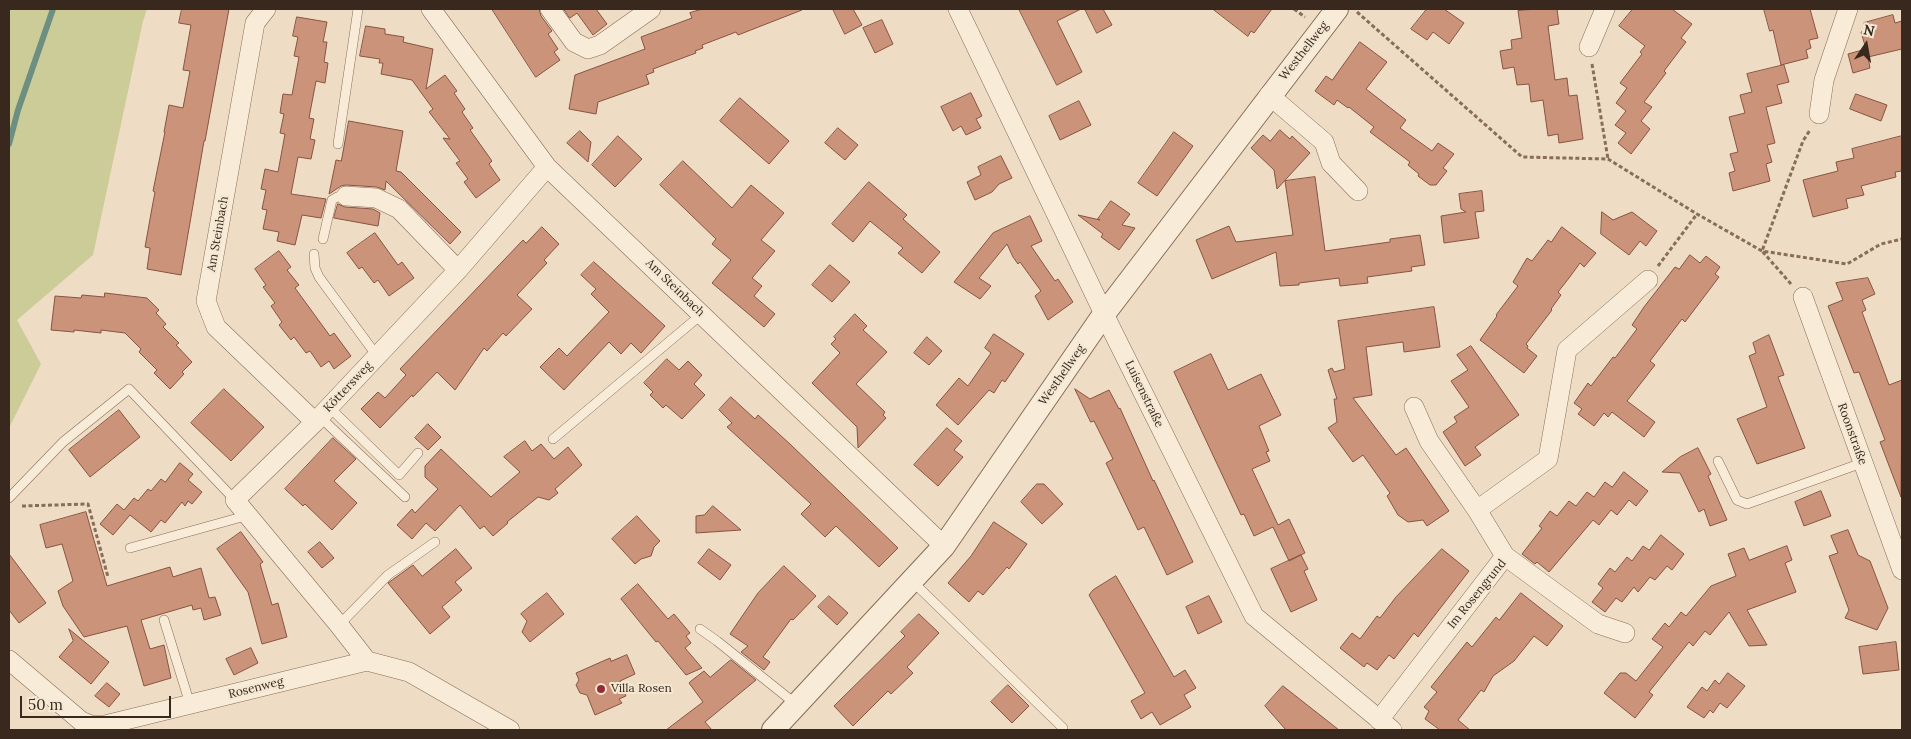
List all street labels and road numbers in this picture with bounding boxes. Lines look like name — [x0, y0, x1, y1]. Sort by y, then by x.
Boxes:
street label: Westhellweg — [1276, 19, 1332, 83]
street label: Am Steinbach — [204, 195, 232, 273]
street label: Am Steinbach — [642, 256, 708, 320]
street label: Westhellweg — [1036, 342, 1088, 408]
street label: Luisenstraße — [1122, 358, 1166, 430]
street label: Köttersweg — [321, 359, 375, 415]
street label: Roonstraße — [1834, 401, 1870, 467]
street label: Im Rosengrund — [1445, 556, 1509, 632]
street label: Rosenweg — [227, 674, 285, 702]

